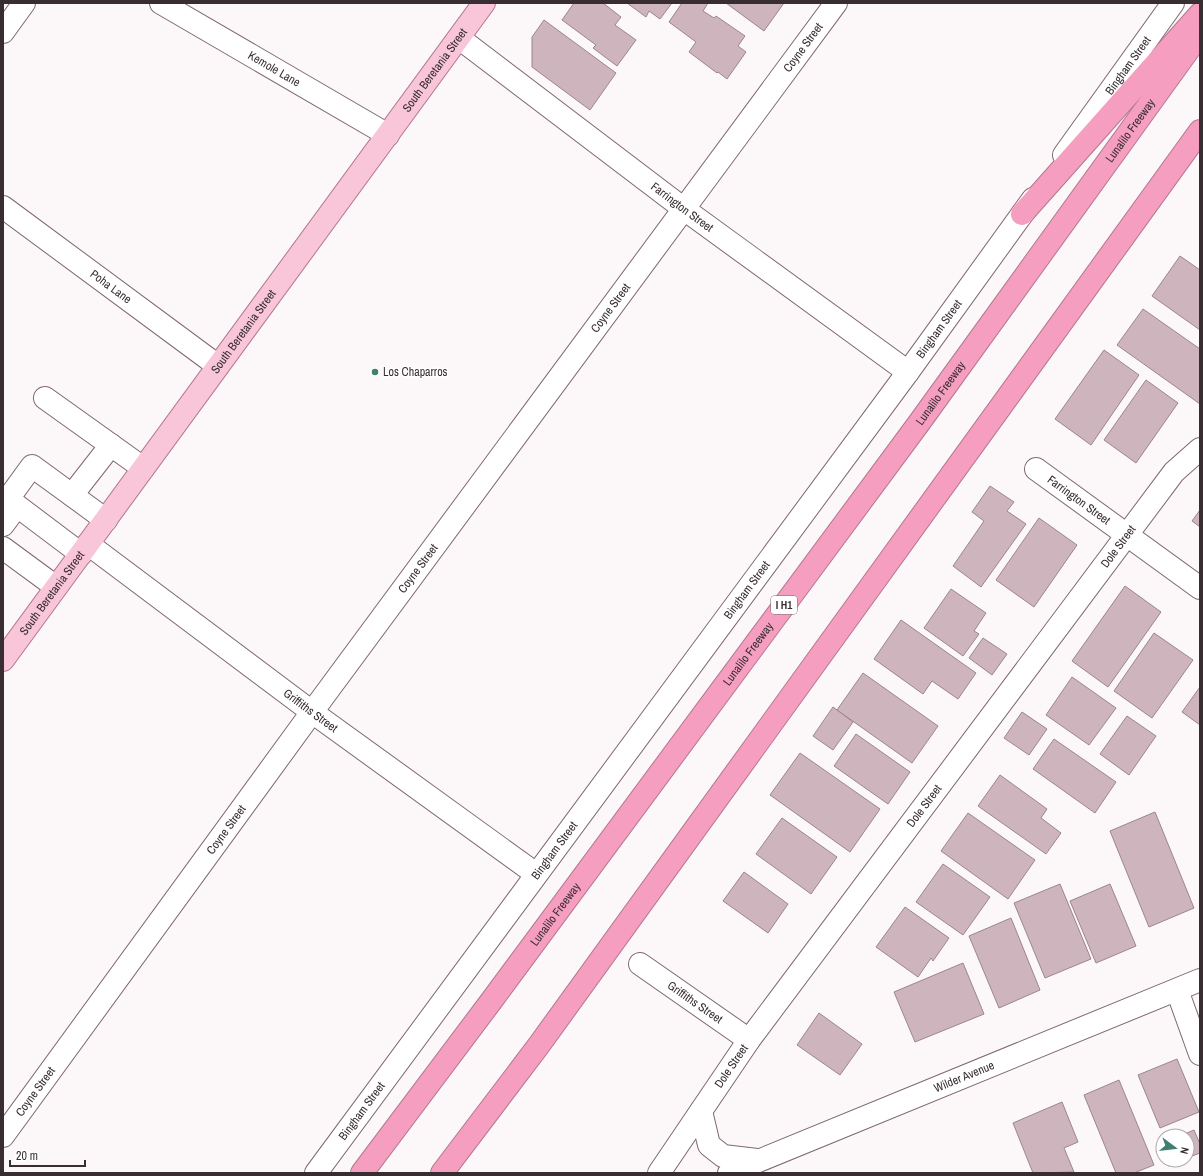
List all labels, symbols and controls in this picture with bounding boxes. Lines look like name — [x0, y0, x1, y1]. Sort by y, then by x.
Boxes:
street label: Coyne Street — [780, 19, 827, 75]
street label: South Beretania Street — [399, 25, 471, 115]
street label: Bingham Street — [1102, 33, 1155, 98]
street label: Kemole Lane — [245, 47, 303, 90]
street label: Lunalilo Freeway — [1102, 95, 1159, 166]
street label: Farrington Street — [648, 179, 717, 236]
street label: Poha Lane — [87, 266, 135, 307]
street label: Coyne Street — [587, 280, 634, 336]
street label: South Beretania Street — [207, 286, 280, 377]
street label: Bingham Street — [912, 296, 966, 362]
street label: Lunalilo Freeway — [912, 358, 969, 428]
place label: Los Chaparros — [383, 364, 448, 380]
marker: Los Chaparros — [370, 367, 380, 377]
street label: Farrington Street — [1044, 472, 1114, 529]
street label: Dole Street — [1097, 522, 1140, 571]
street label: Coyne Street — [394, 540, 442, 596]
street label: South Beretania Street — [16, 548, 88, 638]
street label: Bingham Street — [720, 557, 774, 622]
road number: I H1 — [771, 596, 797, 614]
street label: Lunalilo Freeway — [719, 619, 777, 689]
street label: Griffiths Street — [280, 685, 341, 736]
street label: Dole Street — [903, 781, 946, 830]
street label: Coyne Street — [203, 802, 250, 858]
street label: Bingham Street — [528, 818, 581, 883]
street label: Lunalilo Freeway — [527, 879, 584, 949]
street label: Griffiths Street — [664, 977, 726, 1027]
street label: Dole Street — [711, 1041, 752, 1091]
street label: Wilder Avenue — [931, 1057, 997, 1096]
street label: Coyne Street — [12, 1063, 59, 1120]
street label: Bingham Street — [335, 1079, 389, 1143]
north arrow — [1155, 1128, 1195, 1168]
scale bar — [10, 1142, 85, 1168]
text: N — [1177, 1146, 1192, 1156]
text: 20 m — [16, 1148, 38, 1164]

